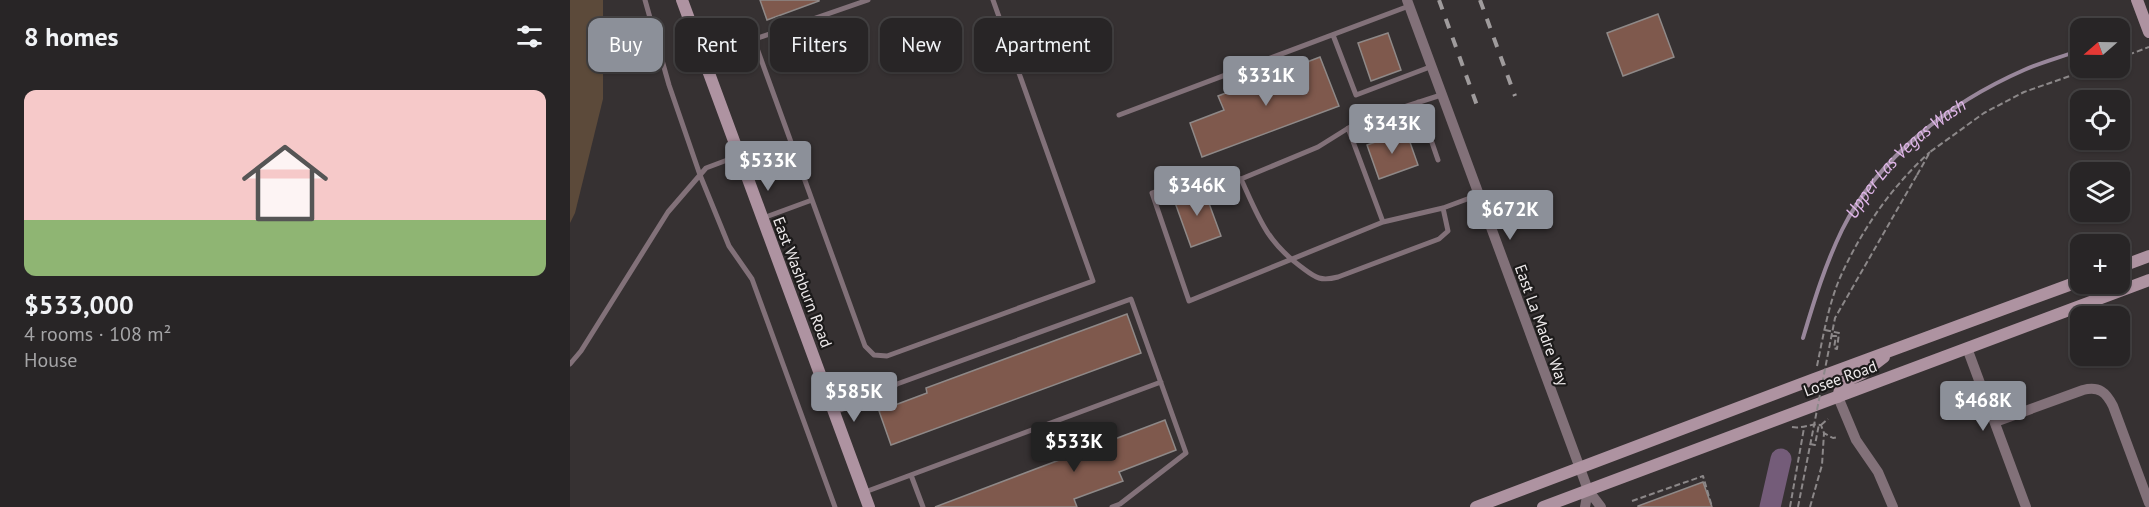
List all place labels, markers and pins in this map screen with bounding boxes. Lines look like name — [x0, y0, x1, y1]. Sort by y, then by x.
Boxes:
pin: $331K — [1224, 56, 1308, 107]
pin: $343K — [1350, 104, 1434, 155]
pin: $533K — [726, 141, 810, 192]
pin: $346K — [1155, 166, 1239, 217]
pin: $672K — [1468, 190, 1552, 241]
pin: $585K — [812, 372, 896, 423]
pin: $468K — [1941, 381, 2025, 432]
pin: $533K — [1032, 422, 1116, 473]

